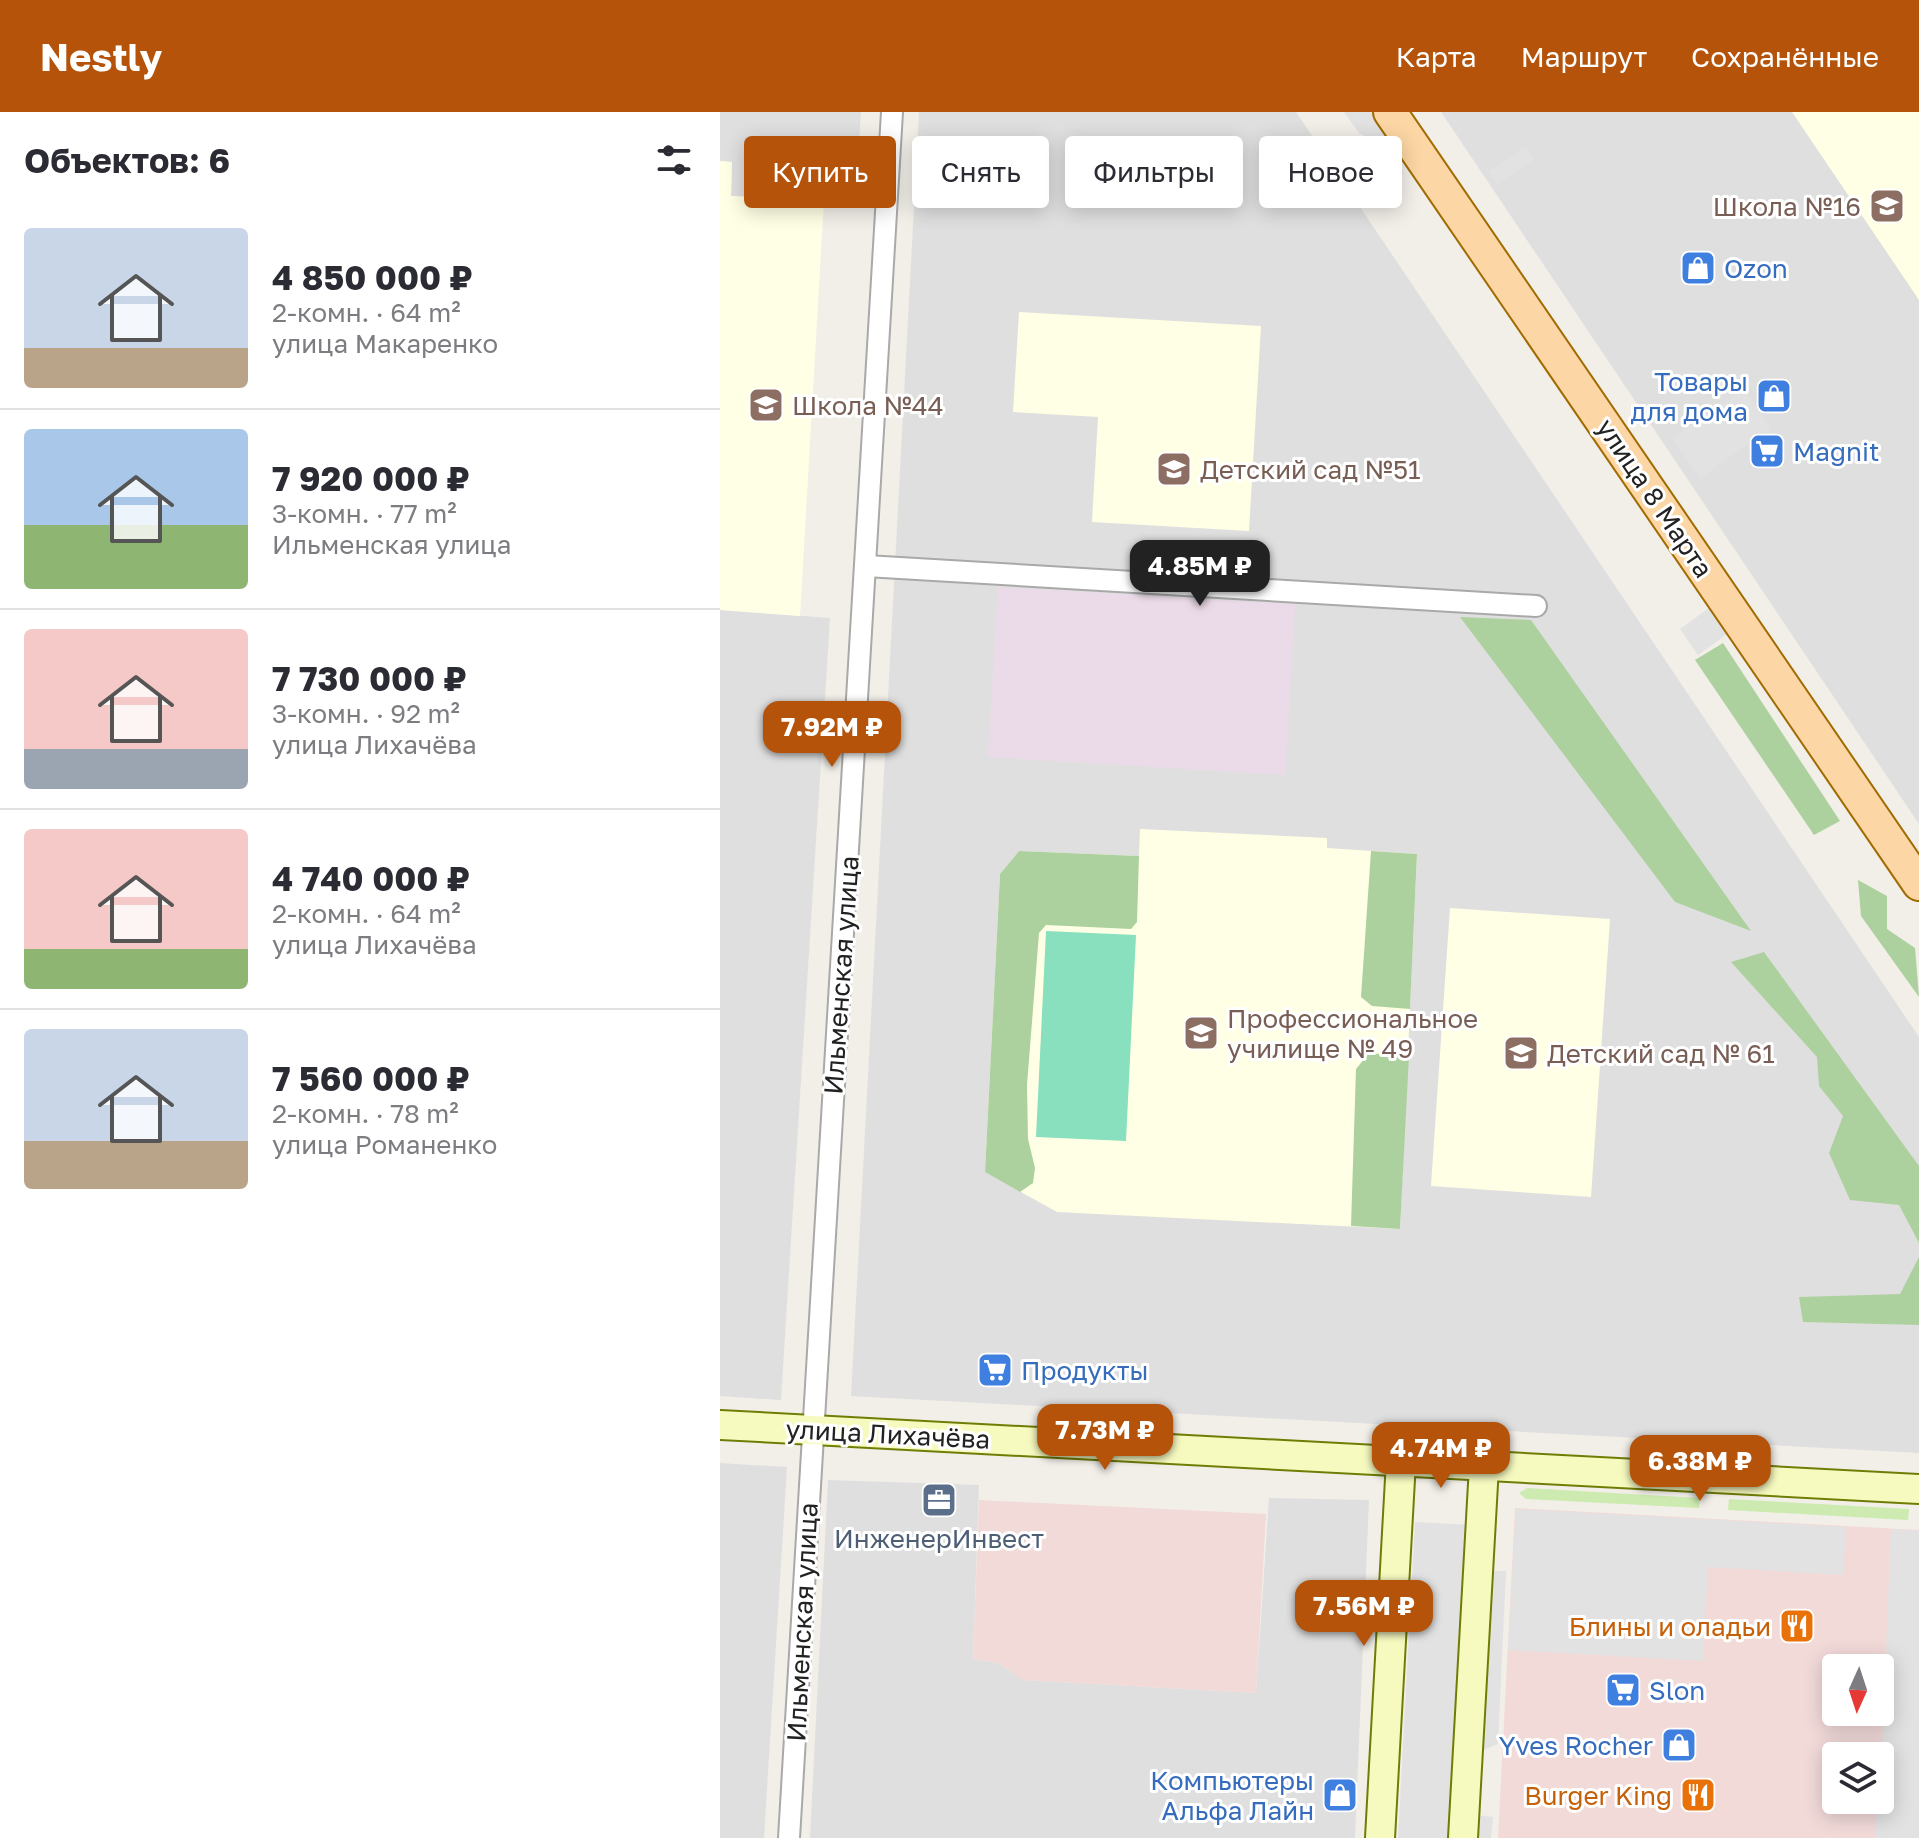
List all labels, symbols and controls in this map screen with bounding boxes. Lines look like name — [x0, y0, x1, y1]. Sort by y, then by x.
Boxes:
text: Nestly — [40, 34, 162, 79]
text: Карта — [1396, 40, 1477, 73]
text: Маршрут — [1521, 40, 1647, 73]
text: Сохранённые — [1691, 40, 1879, 73]
chip: Купить — [744, 136, 896, 208]
chip: Снять — [912, 136, 1049, 208]
chip: Фильтры — [1065, 136, 1243, 208]
chip: Новое — [1259, 136, 1402, 208]
icon: filters — [652, 138, 696, 182]
text: Объектов: 6 — [24, 140, 230, 180]
school or university icon: Школа №16 — [1868, 187, 1906, 225]
place label: Школа №16 — [1713, 191, 1861, 222]
shop icon: Ozon — [1679, 249, 1717, 287]
place label: Ozon — [1724, 253, 1788, 284]
text: 4 850 000 ₽ — [272, 257, 473, 297]
icon: home — [88, 260, 184, 356]
text: 2-комн. · 64 m² — [272, 297, 461, 328]
text: улица Макаренко — [272, 328, 498, 359]
place label: Товары для дома — [1630, 366, 1748, 427]
shop icon: Товары для дома — [1755, 377, 1793, 415]
school or university icon: Школа №44 — [747, 386, 785, 424]
place label: Школа №44 — [792, 390, 944, 421]
street label: улица 8 Марта — [1590, 413, 1720, 583]
supermarket icon: Magnit — [1748, 432, 1786, 470]
place label: Magnit — [1793, 436, 1879, 467]
school or university icon: Детский сад №51 — [1155, 450, 1193, 488]
place label: Детский сад №51 — [1200, 454, 1421, 485]
text: 7 920 000 ₽ — [272, 458, 470, 498]
icon: home — [88, 461, 184, 557]
text: 3-комн. · 77 m² — [272, 498, 457, 529]
text: Ильменская улица — [272, 529, 511, 560]
pin: 4.85M ₽ — [1126, 540, 1274, 608]
text: 4.85M ₽ — [1148, 550, 1252, 581]
text: 7 730 000 ₽ — [272, 658, 467, 698]
icon: home — [88, 661, 184, 757]
text: 3-комн. · 92 m² — [272, 698, 460, 729]
pin: 7.92M ₽ — [758, 701, 906, 769]
text: 7.92M ₽ — [781, 711, 883, 742]
text: улица Лихачёва — [272, 729, 477, 760]
street label: Ильменская улица — [817, 855, 865, 1095]
text: 4 740 000 ₽ — [272, 858, 470, 898]
icon: home — [88, 861, 184, 957]
text: 2-комн. · 64 m² — [272, 898, 461, 929]
text: улица Лихачёва — [272, 929, 477, 960]
place label: Профессиональное училище № 49 — [1227, 1003, 1478, 1064]
school or university icon: Профессиональное училище № 49 — [1182, 1014, 1220, 1052]
school or university icon: Детский сад № 61 — [1502, 1034, 1540, 1072]
place label: Детский сад № 61 — [1547, 1038, 1775, 1069]
text: 7 560 000 ₽ — [272, 1058, 470, 1098]
icon: home — [88, 1061, 184, 1157]
text: 2-комн. · 78 m² — [272, 1098, 459, 1129]
text: улица Романенко — [272, 1129, 497, 1160]
supermarket icon: Продукты — [976, 1351, 1014, 1389]
place label: Продукты — [1021, 1355, 1149, 1386]
pin: 7.73M ₽ — [1031, 1404, 1179, 1472]
street label: улица Лихачёва — [785, 1413, 991, 1455]
text: 7.73M ₽ — [1055, 1414, 1155, 1445]
pin: 4.74M ₽ — [1367, 1422, 1515, 1490]
text: 4.74M ₽ — [1390, 1432, 1492, 1463]
pin: 6.38M ₽ — [1626, 1435, 1774, 1503]
text: 6.38M ₽ — [1648, 1445, 1752, 1476]
office icon: ИнженерИнвест — [920, 1481, 958, 1519]
street label: Ильменская улица — [780, 1502, 824, 1742]
place label: ИнженерИнвест — [834, 1523, 1044, 1554]
pin: 7.56M ₽ — [1290, 1580, 1438, 1648]
text: 7.56M ₽ — [1313, 1590, 1415, 1621]
restaurant icon: Блины и оладьи — [1778, 1607, 1816, 1645]
place label: Блины и оладьи — [1569, 1611, 1771, 1642]
north arrow — [1822, 1654, 1894, 1726]
map controls — [1822, 1654, 1894, 1814]
supermarket icon: Slon — [1604, 1671, 1642, 1709]
place label: Slon — [1649, 1675, 1705, 1706]
shop icon: Yves Rocher — [1660, 1726, 1698, 1764]
place label: Yves Rocher — [1499, 1730, 1653, 1761]
button: layers — [1822, 1742, 1894, 1814]
place label: Компьютеры Альфа Лайн — [1150, 1765, 1314, 1826]
shop icon: Компьютеры Альфа Лайн — [1321, 1776, 1359, 1814]
restaurant icon: Burger King — [1679, 1776, 1717, 1814]
place label: Burger King — [1524, 1780, 1672, 1811]

